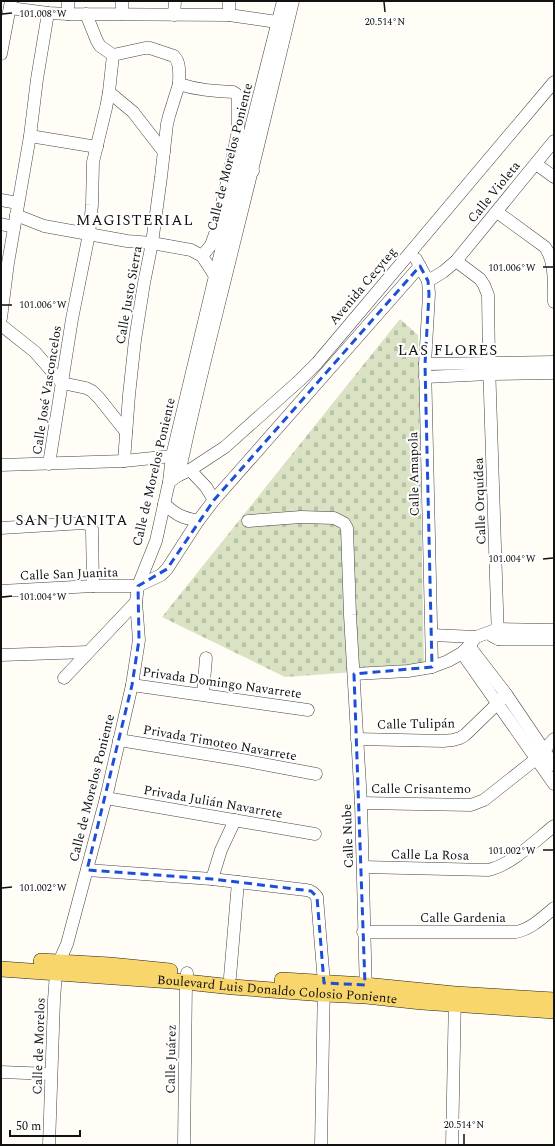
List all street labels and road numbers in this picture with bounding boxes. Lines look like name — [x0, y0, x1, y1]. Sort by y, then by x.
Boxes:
street label: Calle de Morelos Poniente — [202, 81, 258, 233]
street label: Calle Violeta — [463, 156, 526, 227]
street label: Avenida Cecyteg — [324, 243, 402, 329]
street label: Calle Justo Sierra — [111, 244, 148, 346]
street label: Calle José Vasconcelos — [27, 324, 67, 456]
street label: Calle de Morelos Poniente — [127, 396, 181, 548]
street label: Calle Amapola — [403, 431, 425, 517]
street label: Calle Orquídea — [468, 456, 492, 545]
street label: Calle San Juanita — [19, 562, 119, 586]
street label: Privada Domingo Navarrete — [141, 662, 303, 704]
street label: Calle de Morelos Poniente — [64, 712, 120, 864]
street label: Calle Tulipán — [377, 713, 456, 735]
street label: Privada Timoteo Navarrete — [142, 720, 298, 766]
street label: Calle Crisantemo — [371, 779, 471, 799]
street label: Privada Julián Navarrete — [142, 780, 284, 824]
street label: Calle Nube — [337, 804, 359, 868]
street label: Calle La Rosa — [391, 844, 470, 866]
street label: Calle Gardenia — [420, 908, 507, 928]
street label: Boulevard Luis Donaldo Colosio Poniente — [156, 970, 398, 1009]
street label: Calle de Morelos — [27, 997, 51, 1095]
street label: Calle Juárez — [160, 1024, 182, 1094]

